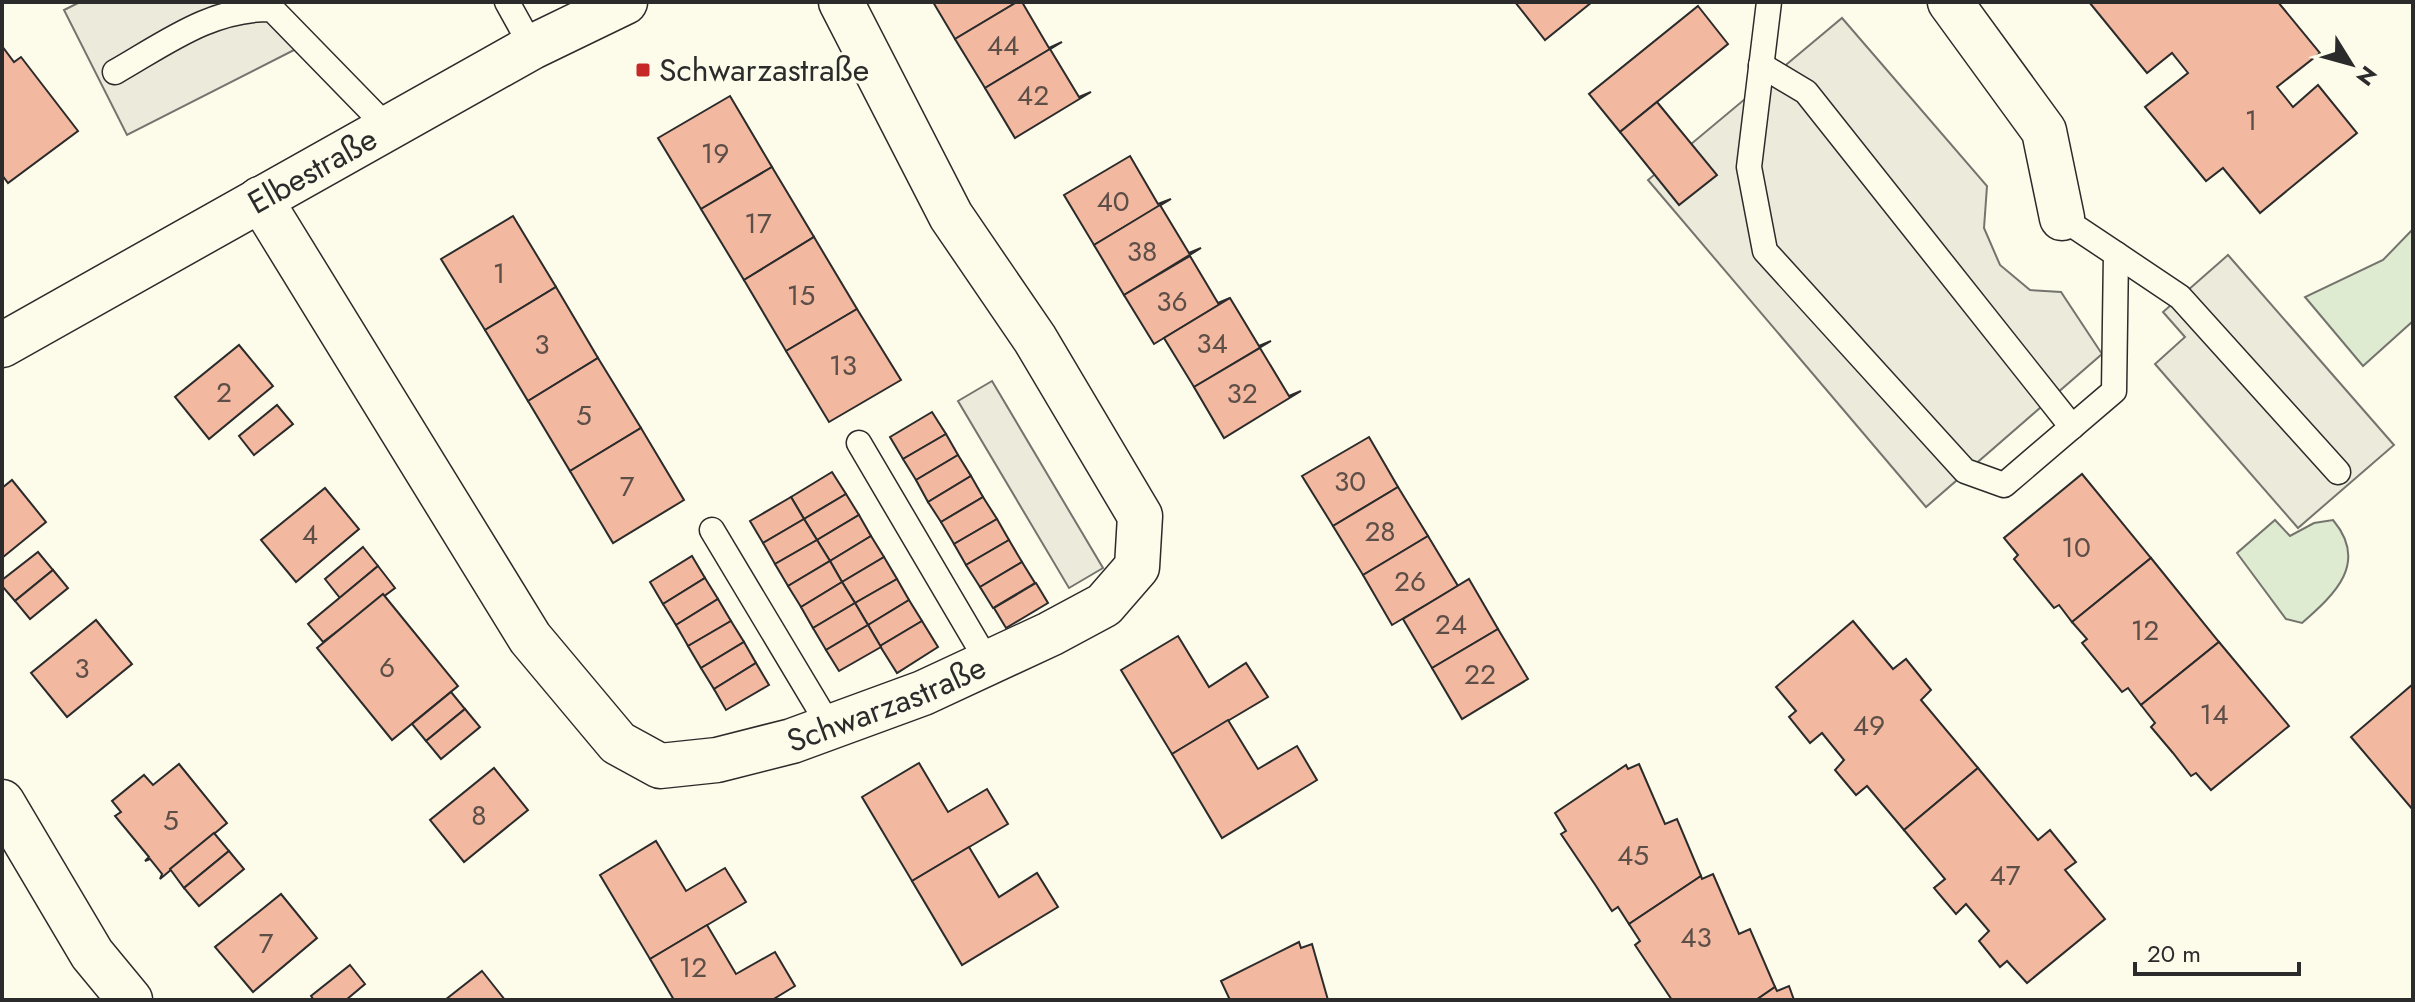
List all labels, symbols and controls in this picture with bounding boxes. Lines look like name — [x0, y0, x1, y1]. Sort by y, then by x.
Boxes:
north arrow — [2311, 24, 2391, 104]
house number: 44 — [987, 25, 1019, 66]
place label: Schwarzastraße — [659, 47, 869, 93]
text: N — [2349, 59, 2385, 93]
marker: Schwarzastraße — [634, 61, 652, 79]
house number: 42 — [1017, 75, 1049, 116]
house number: 1 — [2245, 100, 2257, 141]
street label: Elbestraße — [239, 116, 385, 225]
house number: 19 — [701, 133, 729, 174]
house number: 40 — [1096, 181, 1130, 222]
house number: 17 — [744, 203, 772, 244]
house number: 38 — [1127, 231, 1157, 272]
house number: 1 — [493, 253, 505, 294]
house number: 15 — [787, 275, 815, 316]
house number: 36 — [1156, 281, 1188, 322]
house number: 34 — [1196, 323, 1228, 364]
house number: 3 — [534, 324, 550, 365]
house number: 13 — [829, 345, 857, 386]
house number: 2 — [216, 372, 232, 413]
house number: 32 — [1226, 373, 1258, 414]
house number: 5 — [576, 395, 592, 436]
house number: 30 — [1334, 461, 1366, 502]
house number: 7 — [620, 466, 635, 507]
house number: 28 — [1364, 511, 1396, 552]
house number: 4 — [302, 514, 318, 555]
house number: 10 — [2061, 527, 2091, 568]
house number: 26 — [1394, 561, 1426, 602]
house number: 24 — [1435, 604, 1467, 645]
house number: 12 — [2131, 610, 2159, 651]
street label: Schwarzastraße — [780, 644, 993, 764]
house number: 6 — [379, 647, 395, 688]
house number: 3 — [74, 648, 90, 689]
house number: 22 — [1464, 654, 1496, 695]
house number: 14 — [2200, 694, 2228, 735]
house number: 49 — [1853, 705, 1885, 746]
house number: 8 — [471, 795, 487, 836]
house number: 5 — [163, 800, 179, 841]
house number: 45 — [1617, 835, 1649, 876]
house number: 47 — [1989, 855, 2021, 896]
house number: 43 — [1680, 917, 1712, 958]
house number: 7 — [259, 923, 274, 964]
scale bar — [2135, 926, 2299, 976]
text: 20 m — [2147, 936, 2201, 971]
house number: 12 — [679, 947, 707, 988]

